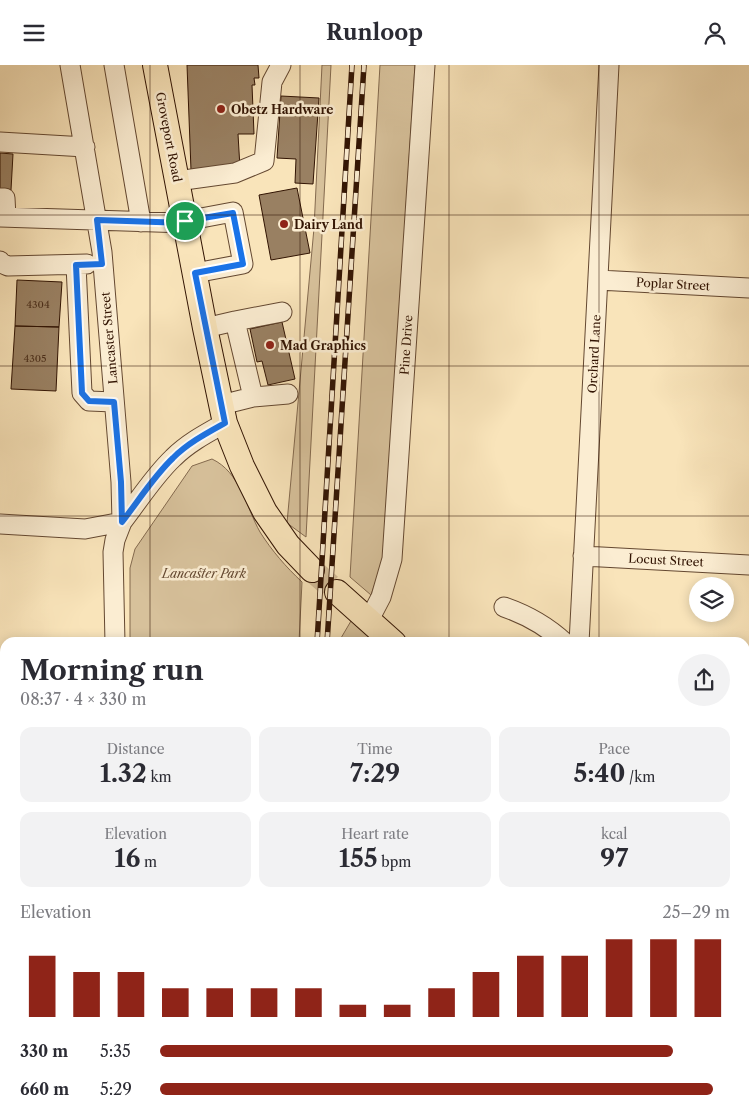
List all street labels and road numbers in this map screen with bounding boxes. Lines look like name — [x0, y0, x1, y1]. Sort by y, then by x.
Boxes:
street label: Groveport Road — [153, 91, 185, 184]
street label: Poplar Street — [636, 275, 711, 293]
street label: Lancaster Street — [97, 291, 121, 385]
street label: Pine Drive — [396, 314, 416, 376]
street label: Orchard Lane — [584, 314, 604, 394]
street label: Locust Street — [628, 551, 705, 570]

